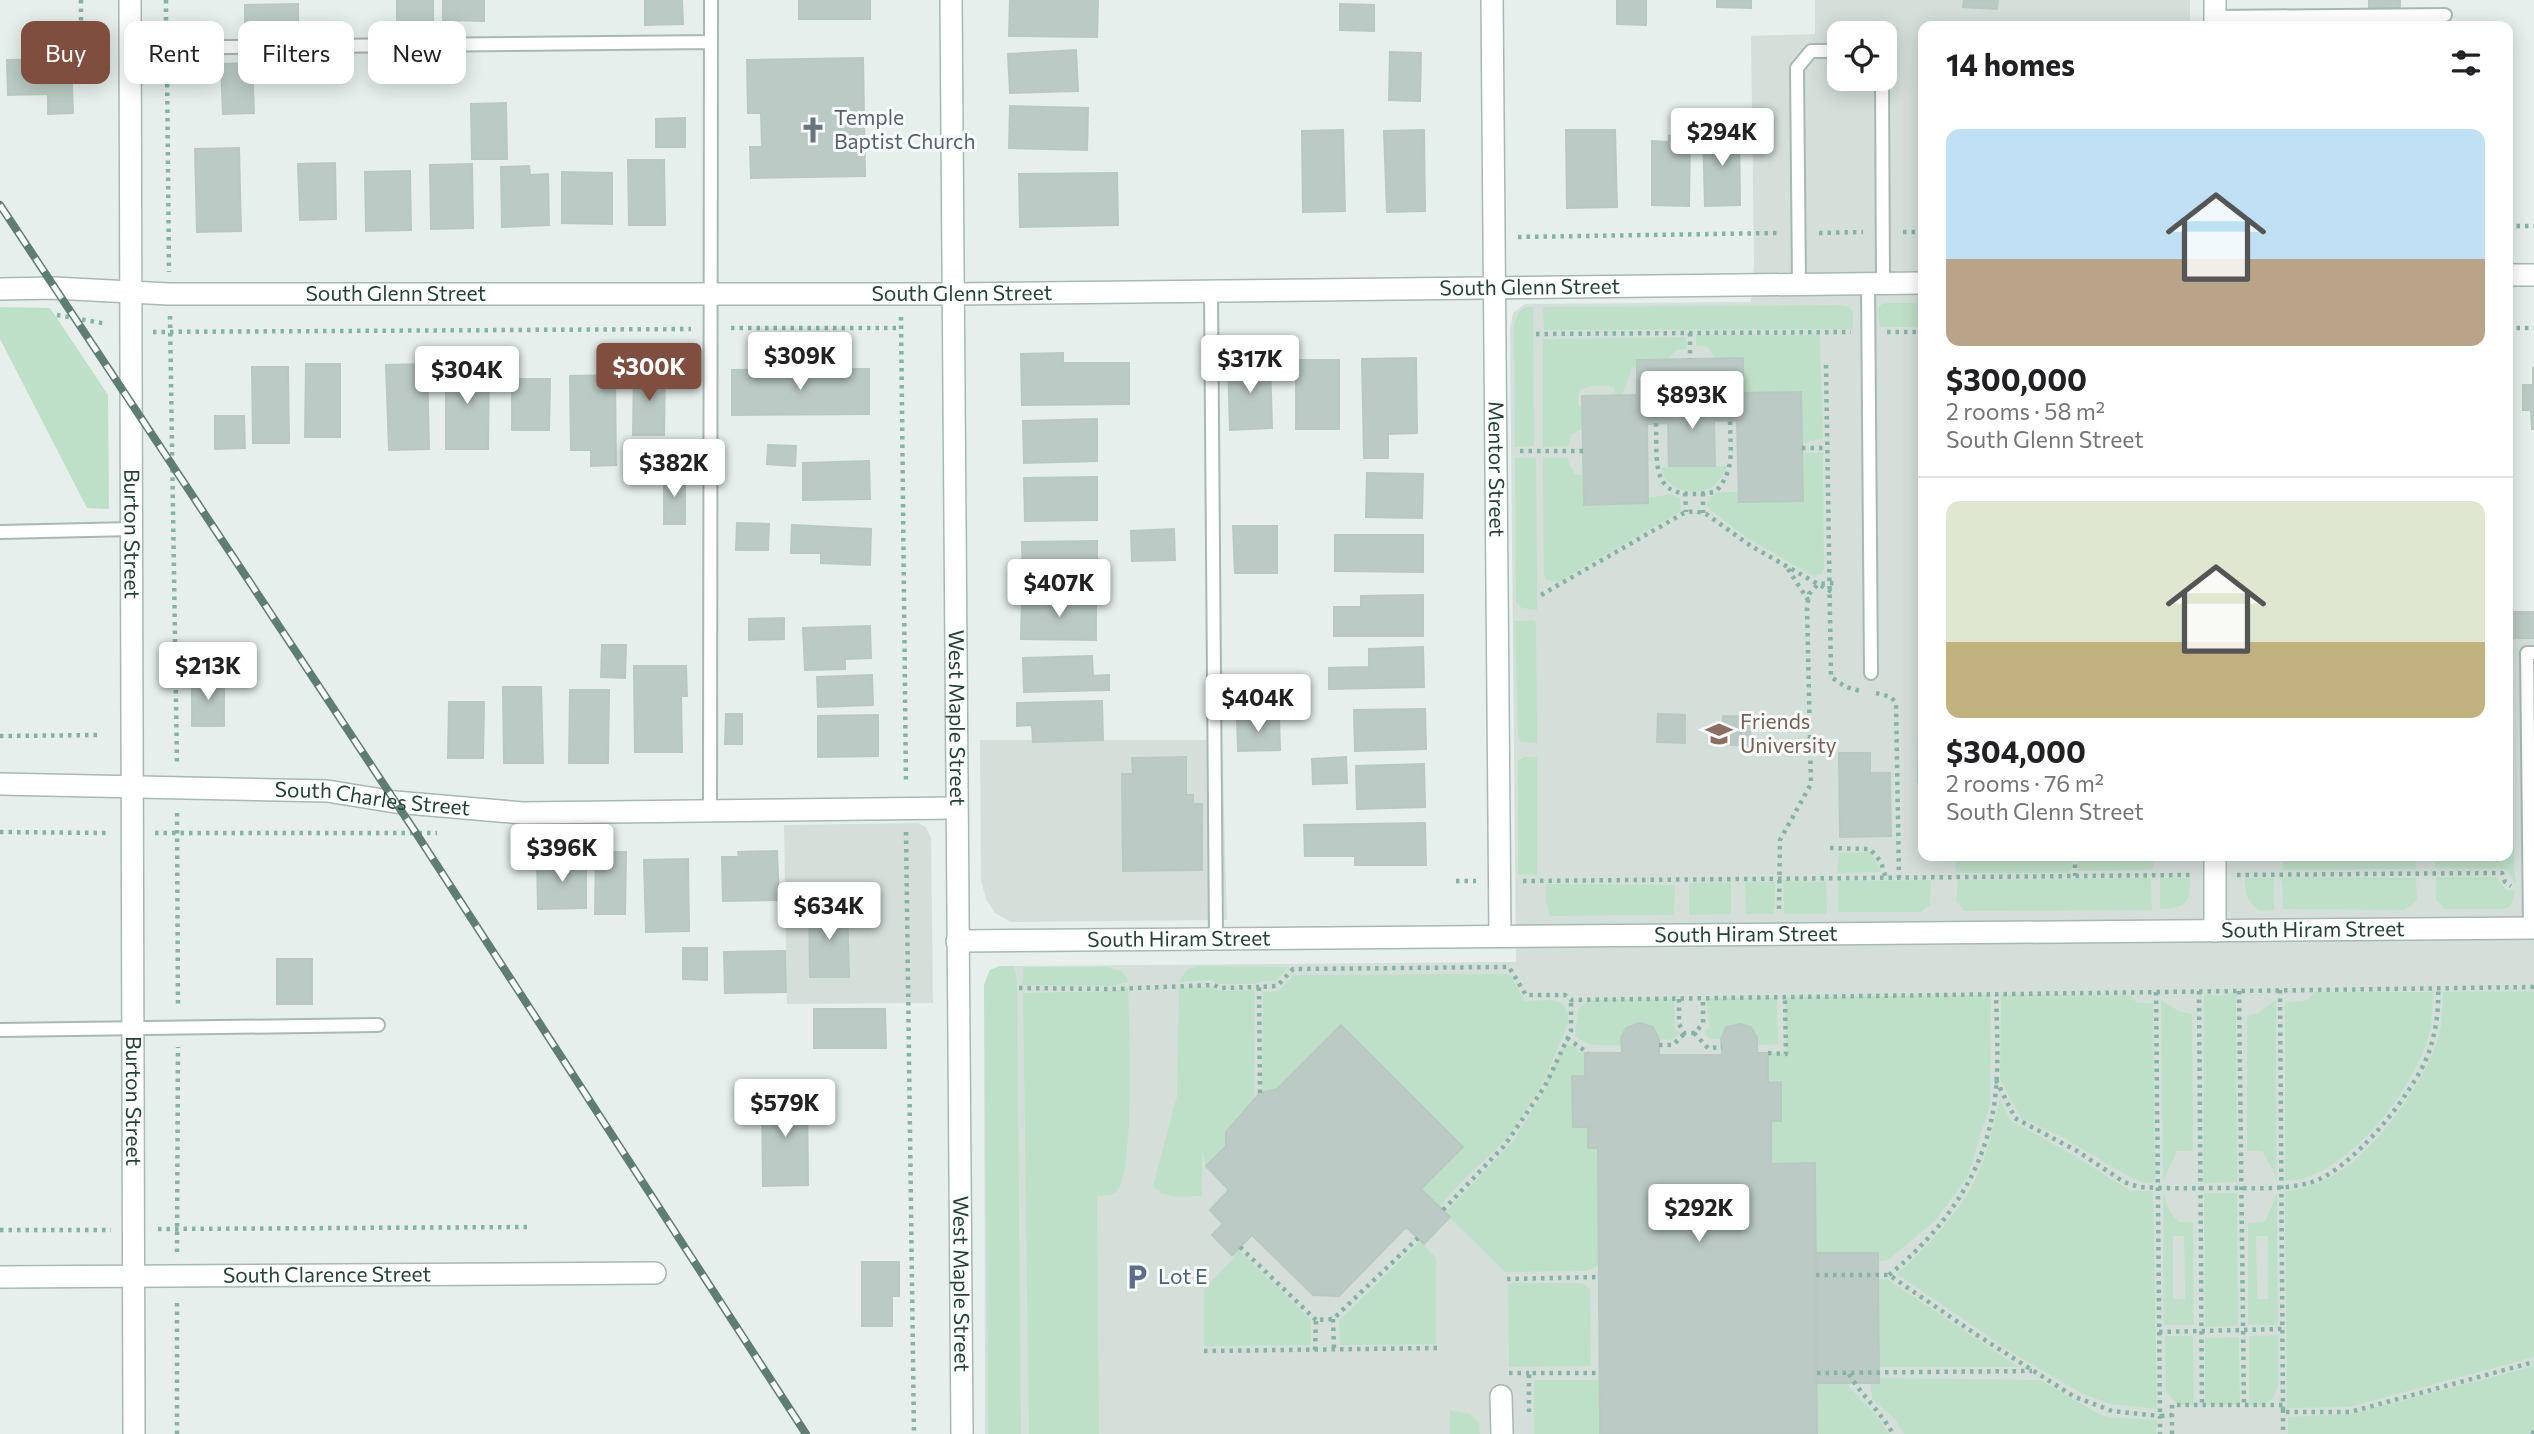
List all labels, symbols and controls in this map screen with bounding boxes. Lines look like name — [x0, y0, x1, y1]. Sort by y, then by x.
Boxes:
chip: Buy — [21, 21, 110, 84]
chip: Rent — [124, 21, 224, 84]
chip: Filters — [238, 21, 354, 84]
chip: New — [368, 21, 466, 84]
map controls — [1827, 21, 1897, 91]
button: locate — [1827, 21, 1897, 91]
icon: filters — [2447, 44, 2485, 82]
text: 14 homes — [1946, 45, 2075, 82]
place label: Temple Baptist Church — [834, 104, 976, 153]
pin: $294K — [1673, 108, 1771, 168]
church icon: Temple Baptist Church — [798, 115, 828, 145]
text: $294K — [1687, 117, 1757, 145]
icon: home — [2153, 174, 2279, 300]
street label: South Glenn Street — [1439, 272, 1620, 299]
street label: South Glenn Street — [871, 279, 1052, 305]
street label: South Glenn Street — [305, 280, 486, 305]
pin: $309K — [751, 332, 849, 392]
pin: $317K — [1201, 336, 1299, 395]
text: $309K — [764, 341, 836, 369]
pin: $300K — [600, 344, 698, 403]
text: $317K — [1217, 344, 1283, 372]
pin: $304K — [418, 346, 516, 406]
text: $300K — [612, 352, 686, 380]
text: $304K — [431, 355, 503, 383]
text: $300,000 — [1946, 360, 2087, 397]
pin: $893K — [1643, 372, 1741, 431]
text: $893K — [1657, 380, 1727, 408]
text: 2 rooms · 58 m² — [1946, 397, 2105, 425]
street label: Mentor Street — [1484, 401, 1511, 537]
text: South Glenn Street — [1946, 425, 2144, 453]
pin: $382K — [625, 440, 723, 499]
text: $382K — [639, 448, 709, 476]
street label: Burton Street — [120, 469, 146, 599]
icon: home — [2153, 546, 2279, 672]
pin: $407K — [1010, 560, 1108, 619]
text: $407K — [1023, 568, 1095, 596]
street label: West Maple Street — [945, 630, 971, 806]
pin: $213K — [159, 642, 257, 702]
text: $213K — [175, 651, 241, 679]
pin: $404K — [1209, 674, 1307, 734]
text: $404K — [1222, 683, 1294, 711]
place label: Friends University — [1740, 708, 1837, 757]
school or university icon: Friends University — [1704, 719, 1734, 749]
text: $304,000 — [1946, 732, 2086, 769]
text: 2 rooms · 76 m² — [1946, 769, 2104, 797]
street label: South Charles Street — [274, 776, 471, 819]
text: South Glenn Street — [1946, 797, 2144, 825]
pin: $396K — [513, 824, 611, 884]
text: $396K — [526, 833, 598, 861]
pin: $634K — [780, 883, 878, 942]
text: $634K — [794, 891, 864, 919]
street label: South Hiram Street — [2221, 915, 2405, 942]
street label: South Hiram Street — [1654, 920, 1838, 946]
street label: South Hiram Street — [1087, 924, 1271, 951]
street label: Burton Street — [122, 1036, 147, 1166]
pin: $579K — [736, 1080, 834, 1139]
text: $579K — [750, 1088, 820, 1116]
pin: $292K — [1650, 1184, 1748, 1244]
text: $292K — [1664, 1193, 1734, 1221]
street label: West Maple Street — [949, 1196, 976, 1372]
street label: South Clarence Street — [223, 1260, 431, 1287]
parking icon: Lot E — [1122, 1262, 1152, 1292]
place label: Lot E — [1158, 1263, 1208, 1288]

